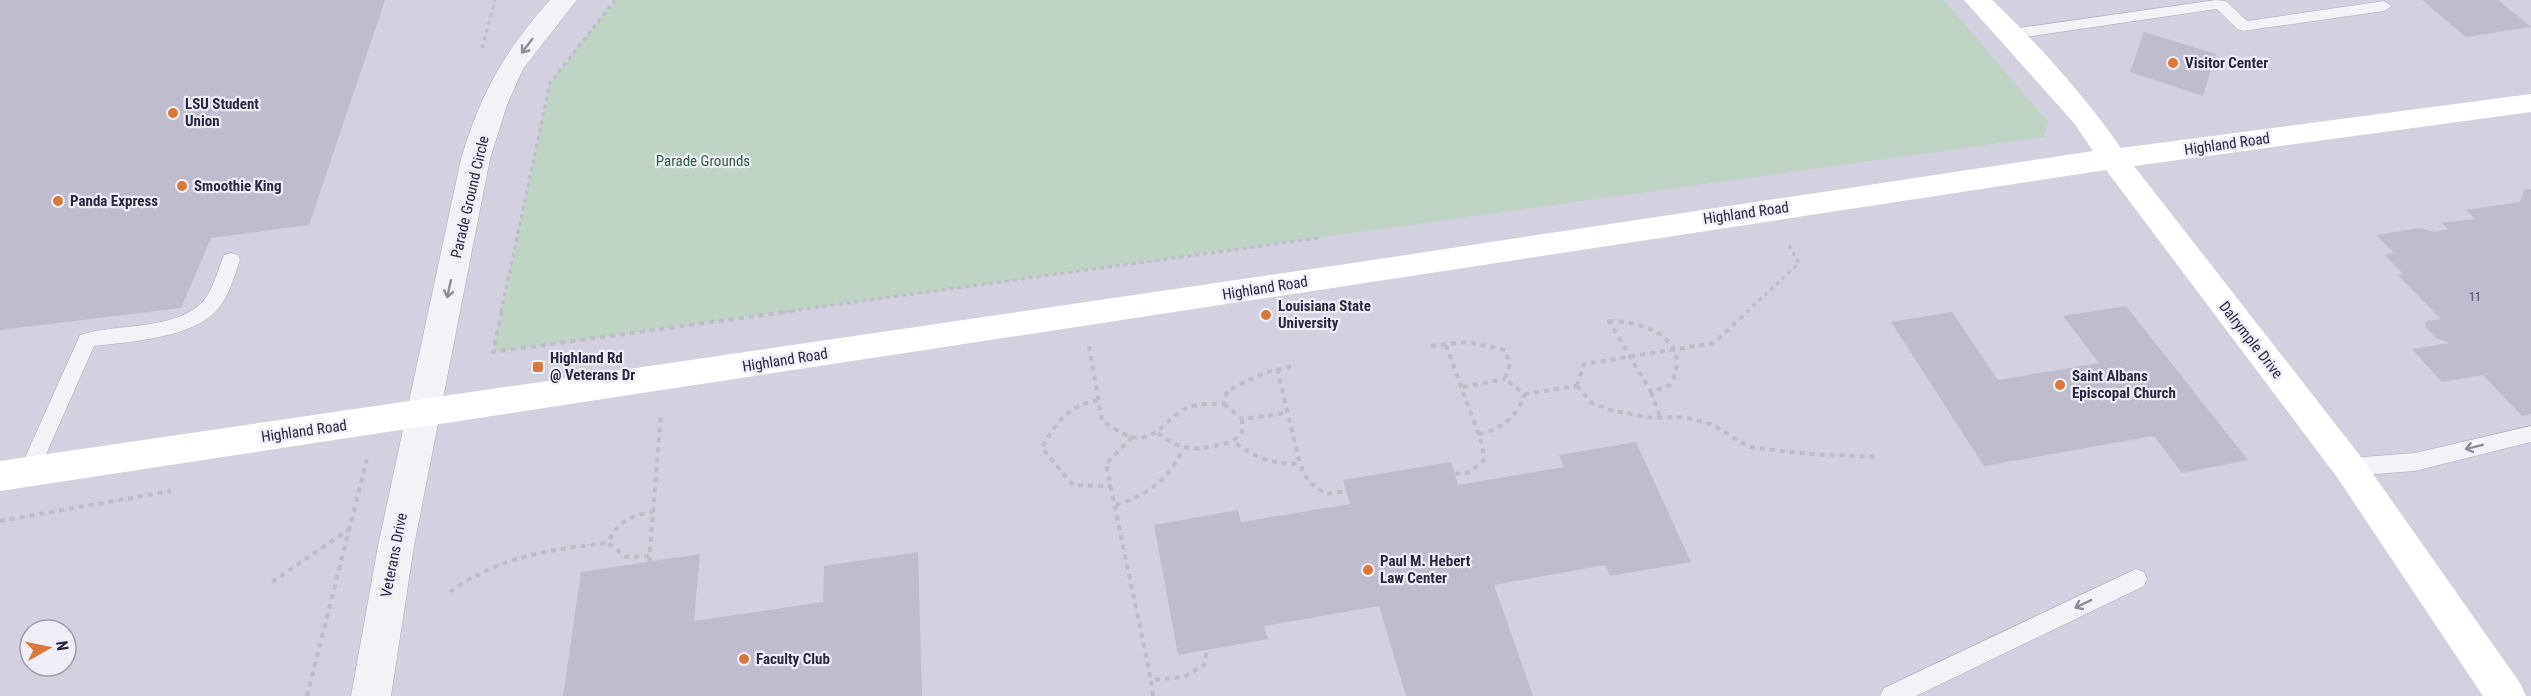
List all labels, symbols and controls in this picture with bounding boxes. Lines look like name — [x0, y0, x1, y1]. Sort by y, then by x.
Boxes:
one-way arrow — [521, 37, 534, 53]
place label: Visitor Center — [2185, 54, 2268, 72]
marker: Visitor Center — [2166, 56, 2180, 70]
place label: LSU Student Union — [185, 95, 259, 130]
marker: LSU Student Union — [166, 106, 180, 120]
street label: Highland Road — [2183, 129, 2271, 159]
street label: Parade Ground Circle — [447, 134, 493, 260]
park label: Parade Grounds — [656, 152, 750, 170]
place label: Smoothie King — [194, 177, 282, 195]
marker: Smoothie King — [175, 179, 189, 193]
place label: Panda Express — [70, 192, 158, 210]
marker: Panda Express — [51, 194, 65, 208]
street label: Highland Road — [1702, 198, 1790, 228]
street label: Highland Road — [1221, 272, 1309, 304]
one-way arrow — [443, 278, 454, 298]
house number: 11 — [2469, 290, 2481, 304]
place label: Louisiana State University — [1278, 297, 1371, 332]
street label: Dalrymple Drive — [2215, 298, 2287, 382]
marker: Louisiana State University — [1259, 308, 1273, 322]
street label: Highland Road — [741, 344, 829, 376]
place label: Highland Rd @ Veterans Dr — [550, 349, 635, 384]
marker: Highland Rd @ Veterans Dr — [531, 360, 545, 374]
place label: Saint Albans Episcopal Church — [2072, 367, 2176, 402]
marker: Saint Albans Episcopal Church — [2053, 378, 2067, 392]
street label: Highland Road — [260, 416, 348, 446]
one-way arrow — [2465, 442, 2484, 454]
street label: Veterans Drive — [377, 511, 411, 599]
place label: Paul M. Hebert Law Center — [1380, 552, 1471, 587]
marker: Paul M. Hebert Law Center — [1361, 563, 1375, 577]
one-way arrow — [2075, 599, 2093, 611]
north arrow — [18, 618, 78, 678]
text: N — [52, 639, 72, 652]
place label: Faculty Club — [756, 650, 830, 668]
marker: Faculty Club — [737, 652, 751, 666]

